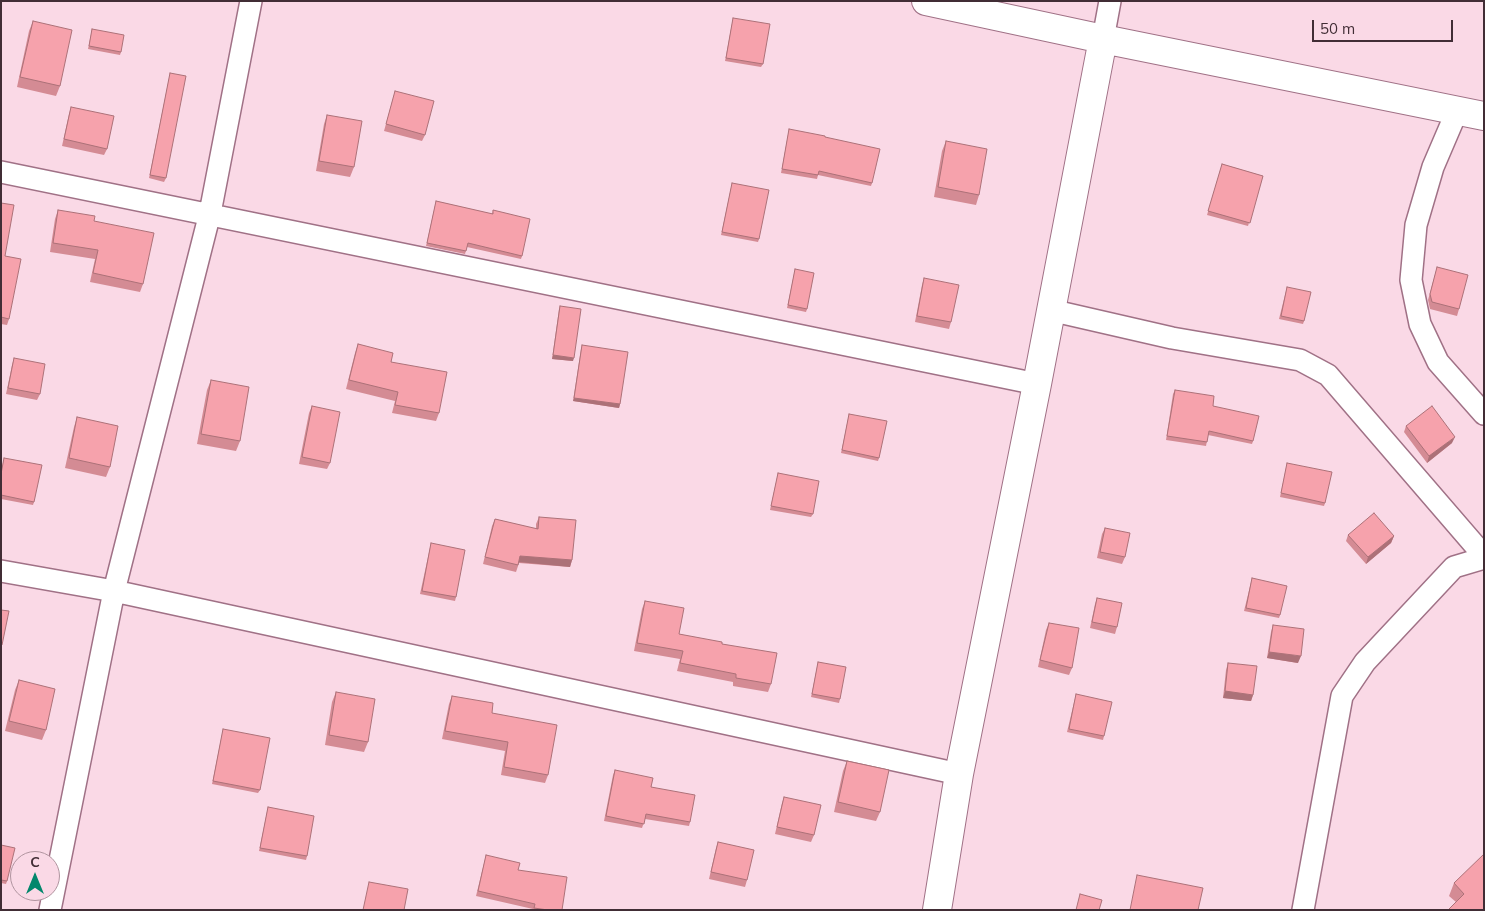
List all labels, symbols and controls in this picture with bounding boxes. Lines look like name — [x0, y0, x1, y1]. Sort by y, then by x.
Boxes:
scale bar — [1315, 10, 1456, 42]
text: 50 m — [1320, 19, 1355, 38]
north arrow — [10, 851, 60, 901]
text: С — [30, 853, 40, 871]

